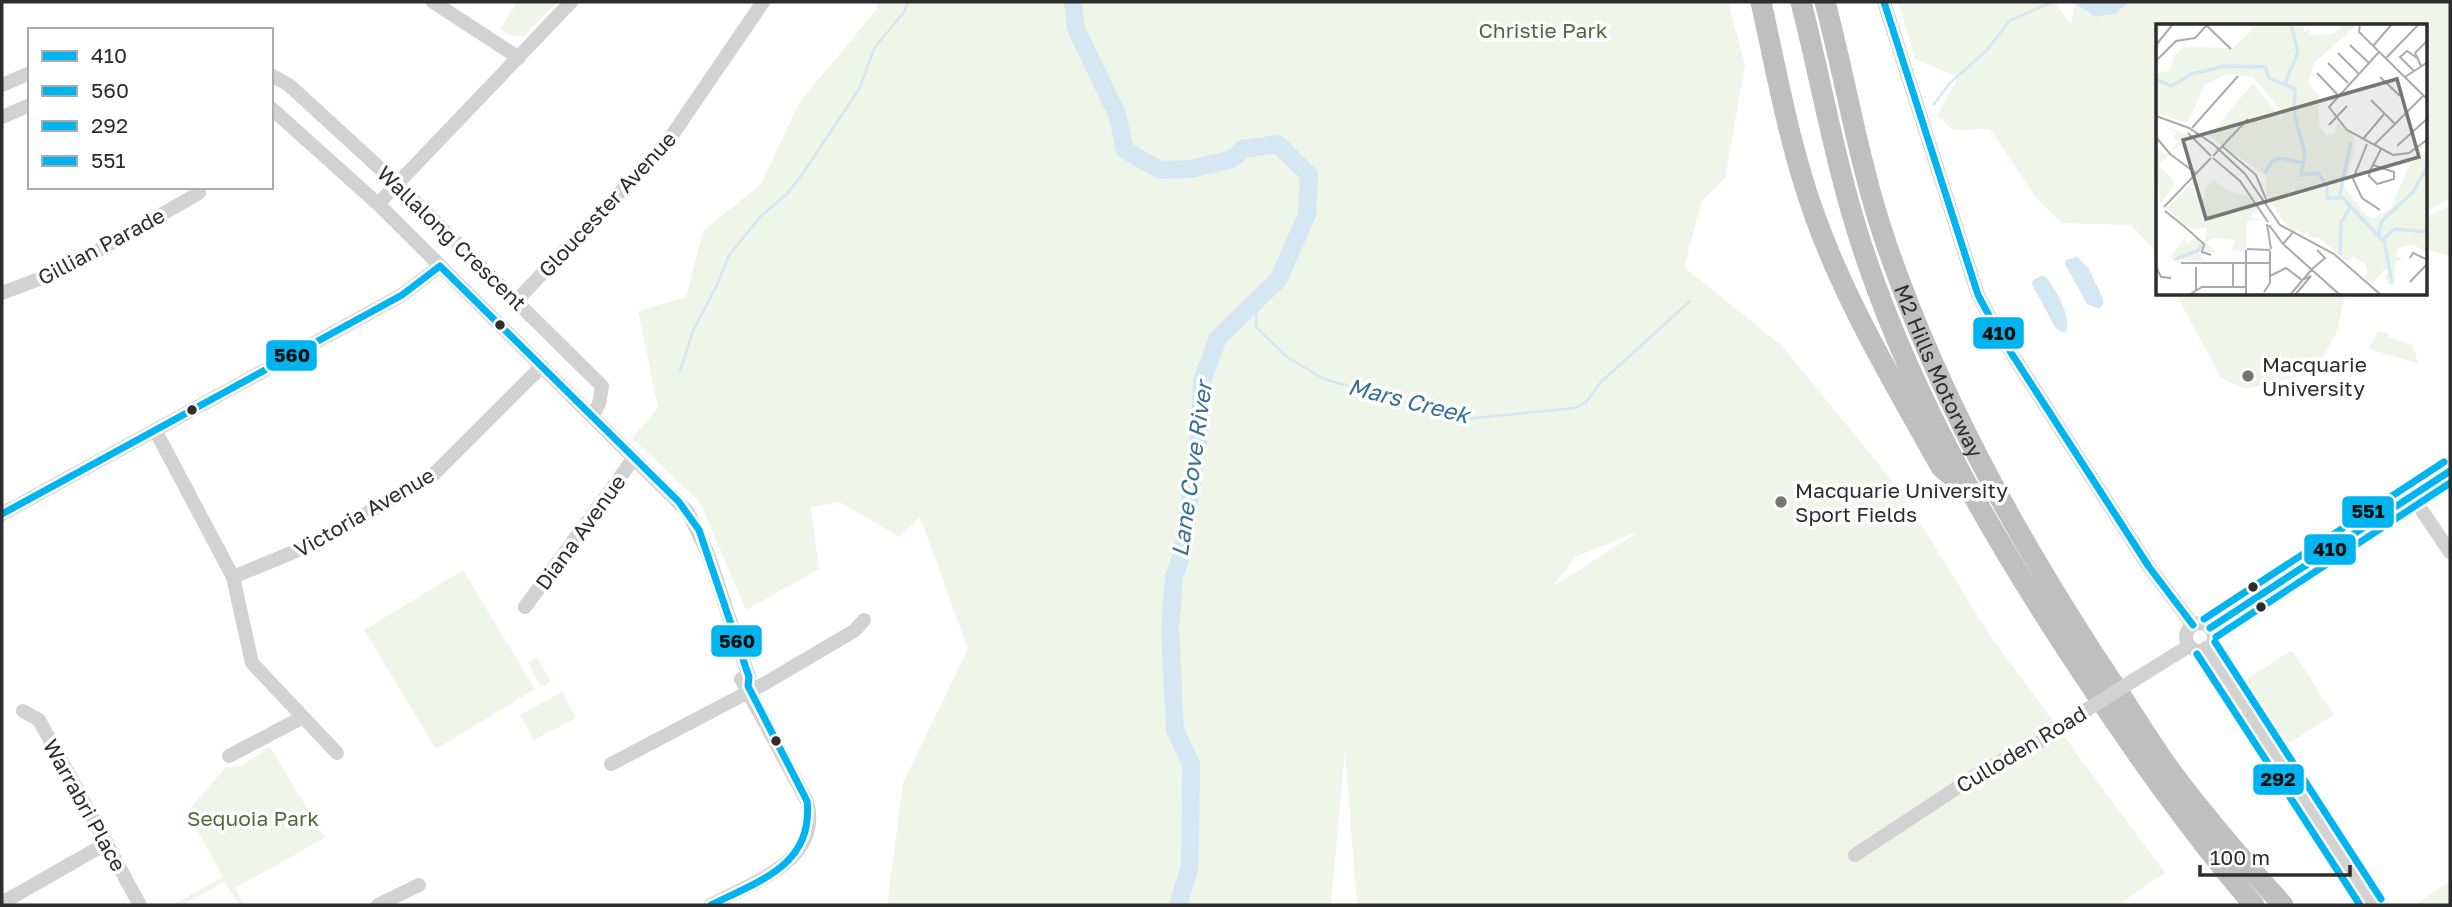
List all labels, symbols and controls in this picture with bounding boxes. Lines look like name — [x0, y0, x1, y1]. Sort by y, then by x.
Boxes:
park label: Christie Park — [1478, 17, 1608, 43]
inset map — [2156, 24, 2428, 296]
legend — [28, 28, 273, 189]
text: 410 — [91, 42, 127, 68]
text: 560 — [91, 77, 129, 103]
text: 292 — [91, 112, 128, 138]
street label: Gloucester Avenue — [533, 126, 681, 282]
text: 551 — [91, 147, 126, 173]
street label: Wallalong Crescent — [372, 160, 532, 316]
street label: Gillian Parade — [33, 202, 169, 290]
street label: M2 Hills Motorway — [1889, 280, 1989, 462]
line badge: 410 — [1972, 316, 2025, 350]
unlabelled marker — [493, 318, 507, 332]
text: 410 — [1982, 321, 2016, 344]
line badge: 560 — [265, 339, 318, 372]
text: 560 — [274, 343, 310, 366]
place label: Macquarie University — [2262, 351, 2367, 401]
marker: Macquarie University — [2240, 368, 2256, 384]
water label: Mars Creek — [1346, 371, 1474, 429]
water label: Lane Cove River — [1165, 377, 1218, 558]
unlabelled marker — [185, 403, 199, 417]
street label: Victoria Avenue — [289, 461, 439, 563]
street label: Diana Avenue — [529, 469, 631, 595]
place label: Macquarie University Sport Fields — [1795, 477, 2008, 527]
marker: Macquarie University Sport Fields — [1773, 494, 1789, 510]
line badge: 551 — [2341, 495, 2395, 529]
text: 551 — [2352, 499, 2385, 522]
line badge: 410 — [2303, 533, 2357, 566]
text: 410 — [2313, 537, 2347, 560]
unlabelled marker — [2246, 580, 2260, 594]
unlabelled marker — [2254, 600, 2268, 614]
line badge: 560 — [710, 624, 763, 658]
text: 560 — [719, 629, 755, 652]
street label: Culloden Road — [1951, 700, 2091, 798]
street label: Warrabri Place — [38, 734, 132, 876]
unlabelled marker — [769, 734, 783, 748]
line badge: 292 — [2252, 763, 2305, 796]
text: 292 — [2260, 767, 2296, 790]
park label: Sequoia Park — [187, 805, 319, 831]
scale bar — [2200, 834, 2350, 878]
text: 100 m — [2210, 844, 2270, 870]

